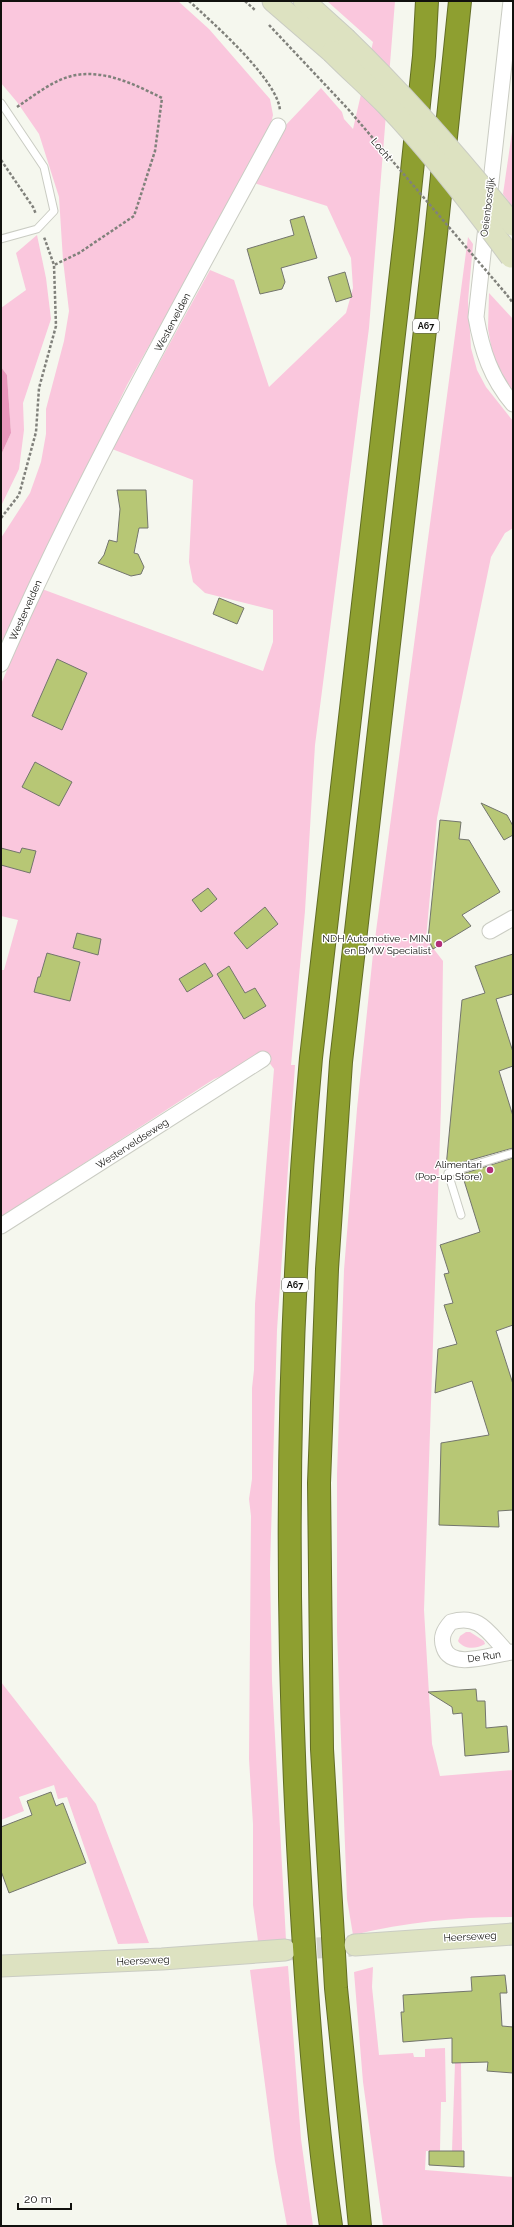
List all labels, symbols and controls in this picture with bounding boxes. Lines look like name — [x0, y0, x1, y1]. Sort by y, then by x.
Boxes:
street label: Locht — [369, 136, 395, 163]
street label: Oeienbosdijk — [478, 176, 497, 238]
street label: Westervelden — [152, 291, 193, 353]
road number: A67 — [413, 319, 439, 333]
street label: Westervelden — [7, 578, 44, 642]
place label: NDH Automotive - MINI en BMW Specialist — [322, 933, 432, 956]
marker: NDH Automotive - MINI en BMW Specialist — [434, 939, 444, 949]
street label: Westerveldseweg — [94, 1116, 170, 1171]
place label: Alimentari (Pop-up Store) — [415, 1159, 482, 1182]
marker: Alimentari (Pop-up Store) — [485, 1165, 495, 1175]
road number: A67 — [282, 1278, 308, 1292]
street label: De Run — [467, 1648, 502, 1665]
street label: Heerseweg — [443, 1930, 497, 1943]
street label: Heerseweg — [116, 1954, 170, 1967]
scale bar — [18, 2185, 71, 2211]
text: 20 m — [24, 2192, 52, 2206]

